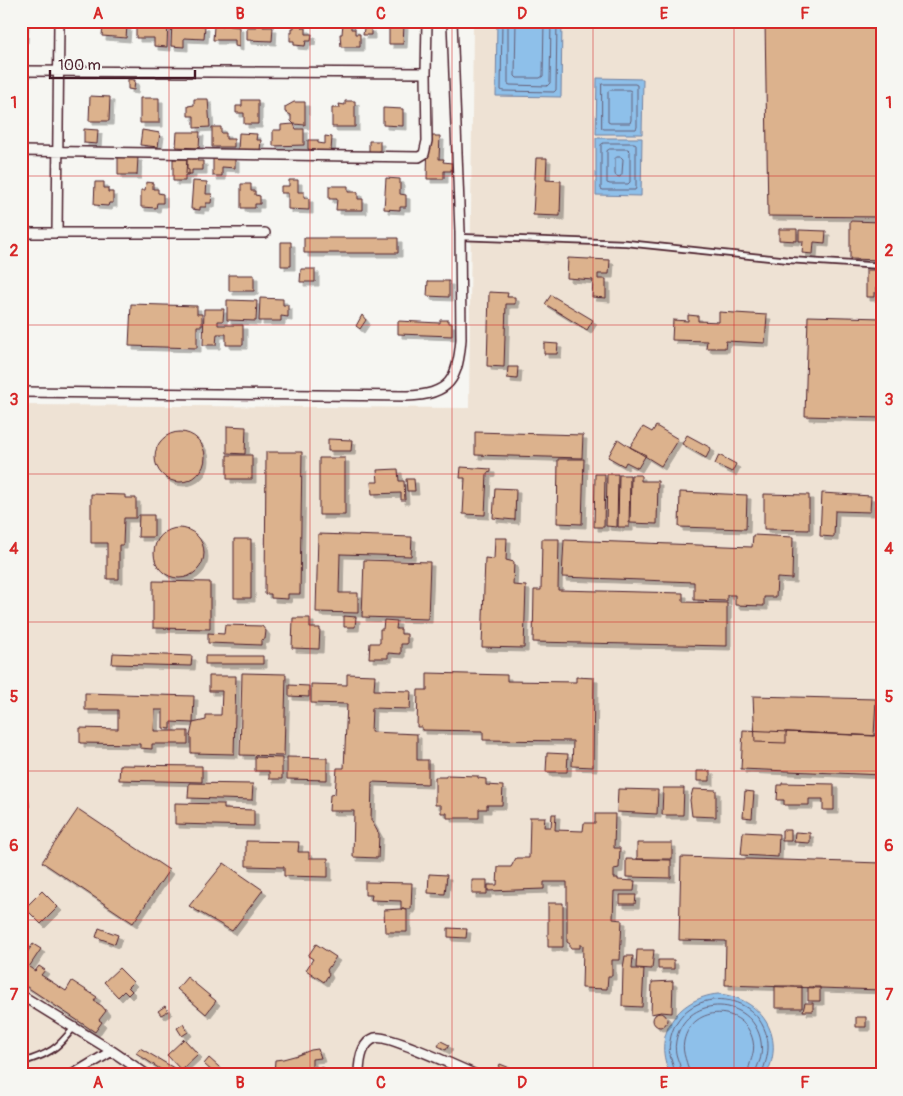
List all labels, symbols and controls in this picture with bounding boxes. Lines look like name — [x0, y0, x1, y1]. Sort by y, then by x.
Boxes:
text: A — [93, 4, 104, 24]
text: B — [235, 4, 245, 24]
text: C — [376, 4, 386, 24]
text: D — [517, 4, 527, 24]
text: E — [660, 4, 669, 24]
text: F — [800, 4, 810, 24]
scale bar — [50, 48, 195, 80]
text: 100 m — [58, 56, 101, 75]
text: 1 — [11, 93, 17, 113]
text: 1 — [886, 93, 892, 113]
text: 2 — [10, 241, 19, 261]
text: 2 — [885, 241, 894, 261]
text: 3 — [10, 390, 19, 410]
text: 3 — [885, 390, 894, 410]
text: 4 — [9, 539, 19, 559]
text: 4 — [884, 539, 894, 559]
text: 5 — [10, 687, 19, 707]
text: 5 — [885, 687, 894, 707]
text: 6 — [9, 836, 19, 856]
text: 6 — [884, 836, 894, 856]
text: 7 — [10, 985, 19, 1005]
text: 7 — [885, 985, 894, 1005]
text: A — [93, 1073, 104, 1093]
text: B — [235, 1073, 245, 1093]
text: C — [376, 1073, 386, 1093]
text: D — [517, 1073, 527, 1093]
text: E — [660, 1073, 669, 1093]
text: F — [800, 1073, 810, 1093]

